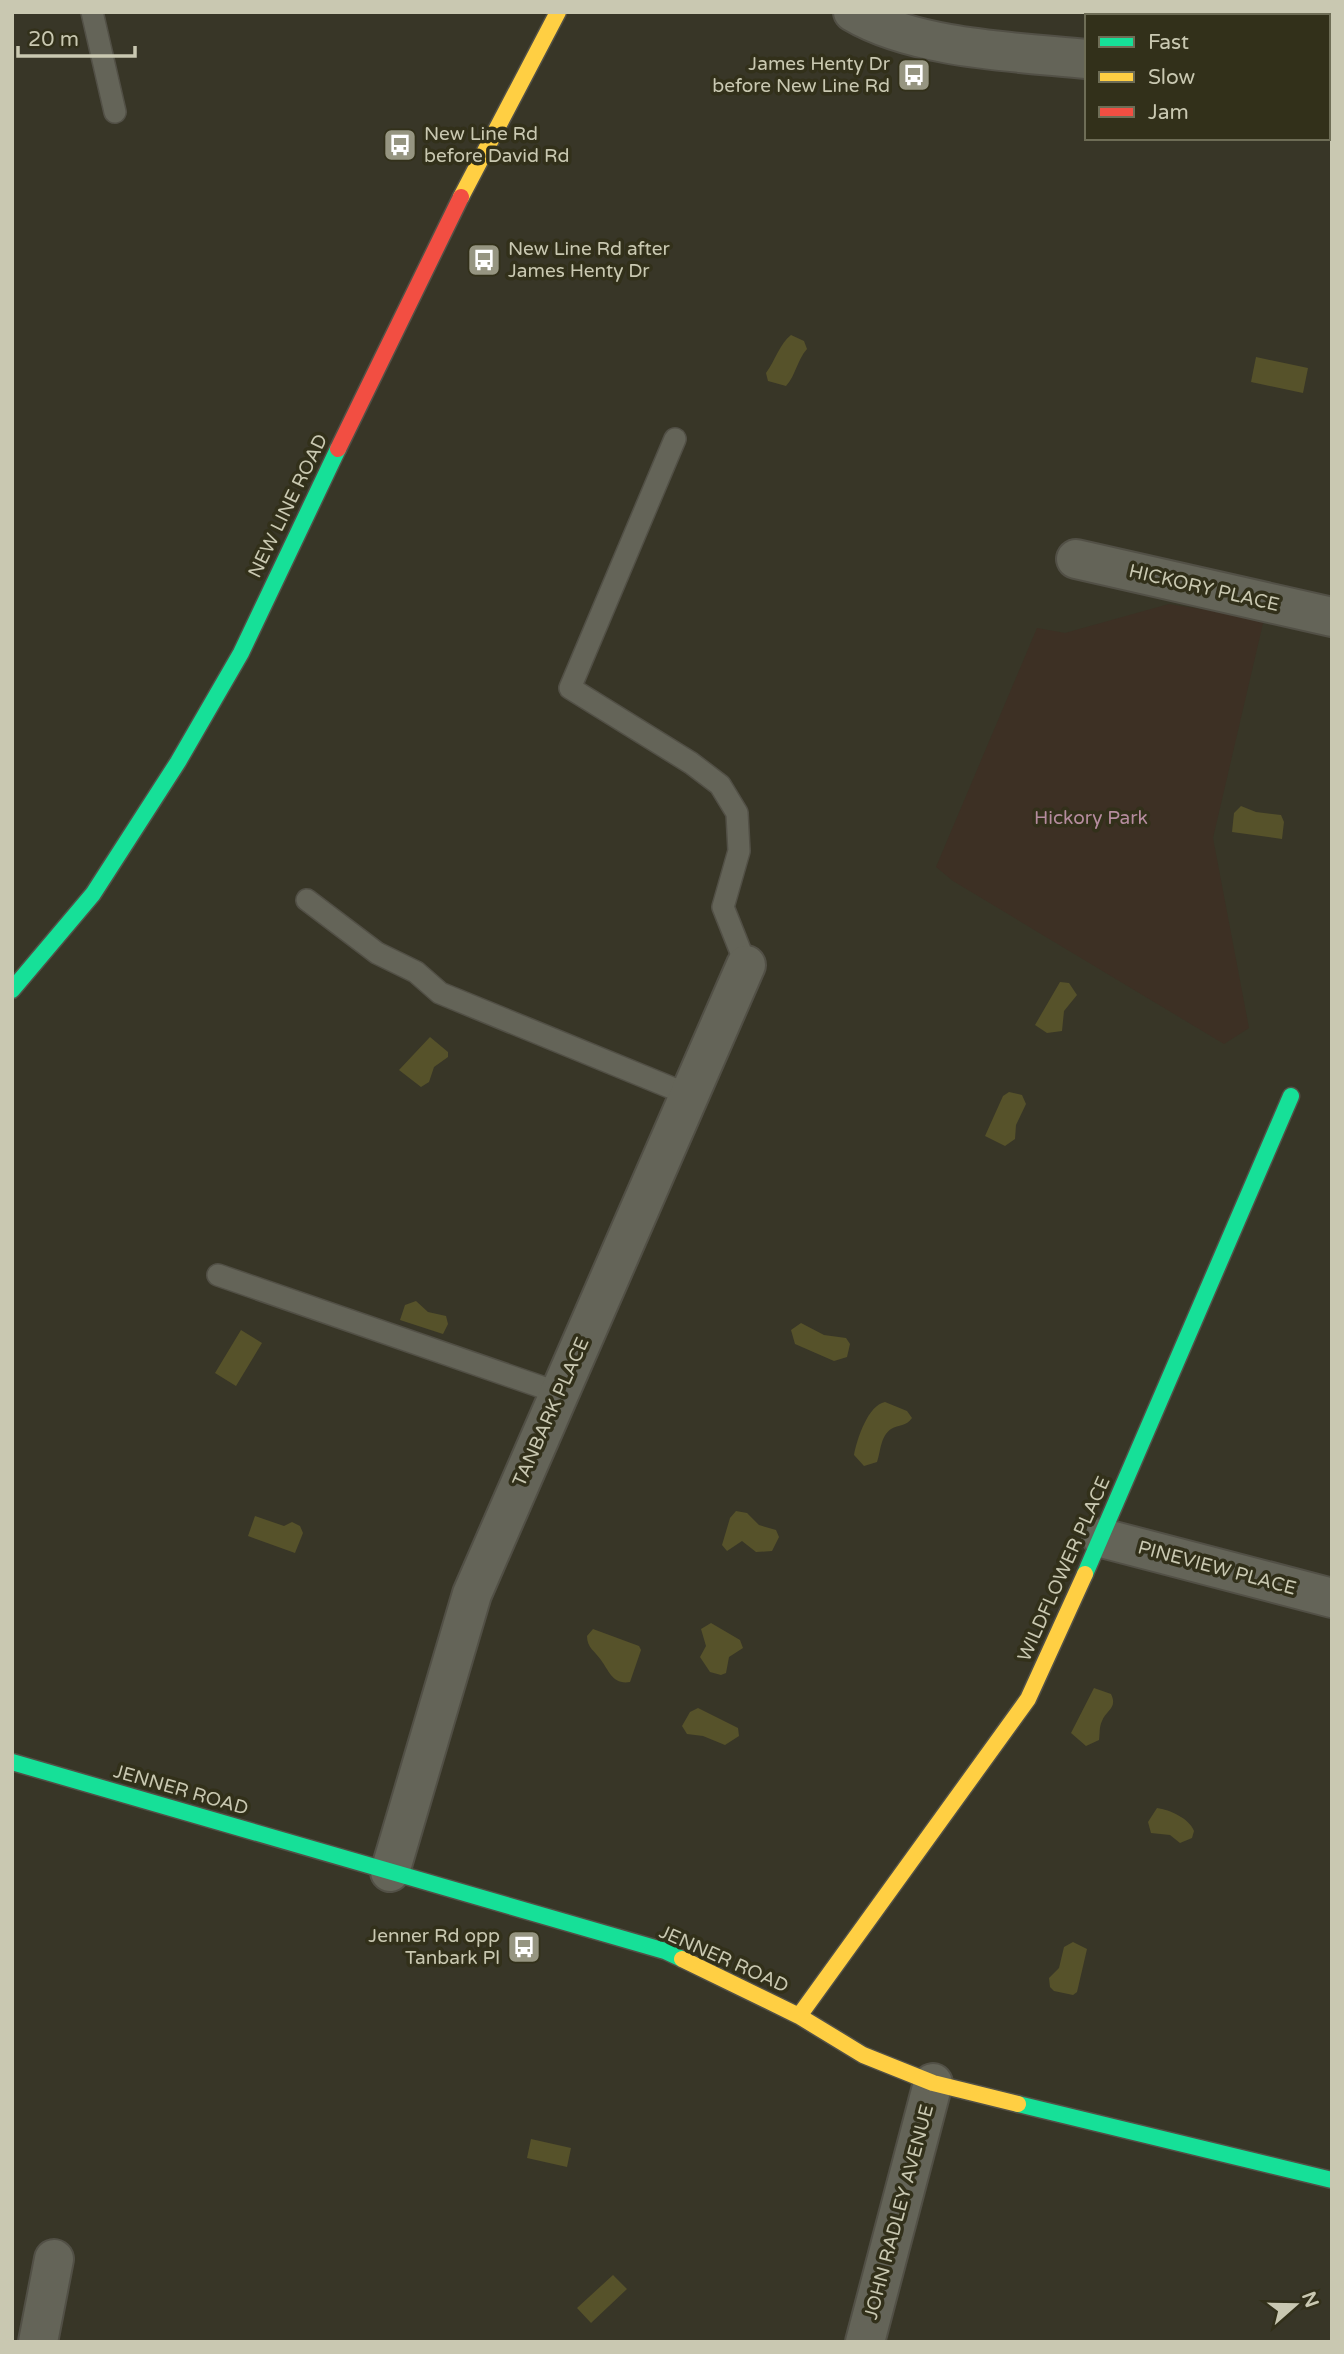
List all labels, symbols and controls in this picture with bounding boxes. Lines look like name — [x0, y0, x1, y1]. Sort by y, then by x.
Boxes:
scale bar — [18, 14, 135, 58]
legend — [1085, 14, 1330, 140]
text: 20 m — [28, 27, 79, 52]
text: Fast — [1148, 30, 1189, 55]
place label: James Henty Dr before New Line Rd — [712, 53, 891, 97]
bus stop icon: James Henty Dr before New Line Rd — [895, 56, 933, 94]
text: Slow — [1148, 65, 1196, 90]
text: Jam — [1148, 100, 1189, 125]
place label: New Line Rd before David Rd — [424, 123, 570, 167]
bus stop icon: New Line Rd before David Rd — [381, 126, 419, 164]
place label: New Line Rd after James Henty Dr — [508, 238, 670, 282]
bus stop icon: New Line Rd after James Henty Dr — [465, 241, 503, 279]
street label: NEW LINE ROAD — [244, 430, 332, 582]
street label: HICKORY PLACE — [1127, 560, 1281, 616]
park label: Hickory Park — [1034, 807, 1148, 829]
street label: TANBARK PLACE — [508, 1334, 594, 1490]
street label: WILDFLOWER PLACE — [1013, 1473, 1115, 1665]
street label: PINEVIEW PLACE — [1135, 1536, 1299, 1600]
street label: JENNER ROAD — [111, 1760, 251, 1820]
street label: JENNER ROAD — [656, 1921, 792, 1997]
place label: Jenner Rd opp Tanbark Pl — [368, 1925, 500, 1969]
bus stop icon: Jenner Rd opp Tanbark Pl — [505, 1928, 543, 1966]
street label: JOHN RADLEY AVENUE — [860, 2102, 938, 2322]
north arrow — [1260, 2270, 1330, 2340]
text: N — [1297, 2289, 1323, 2310]

